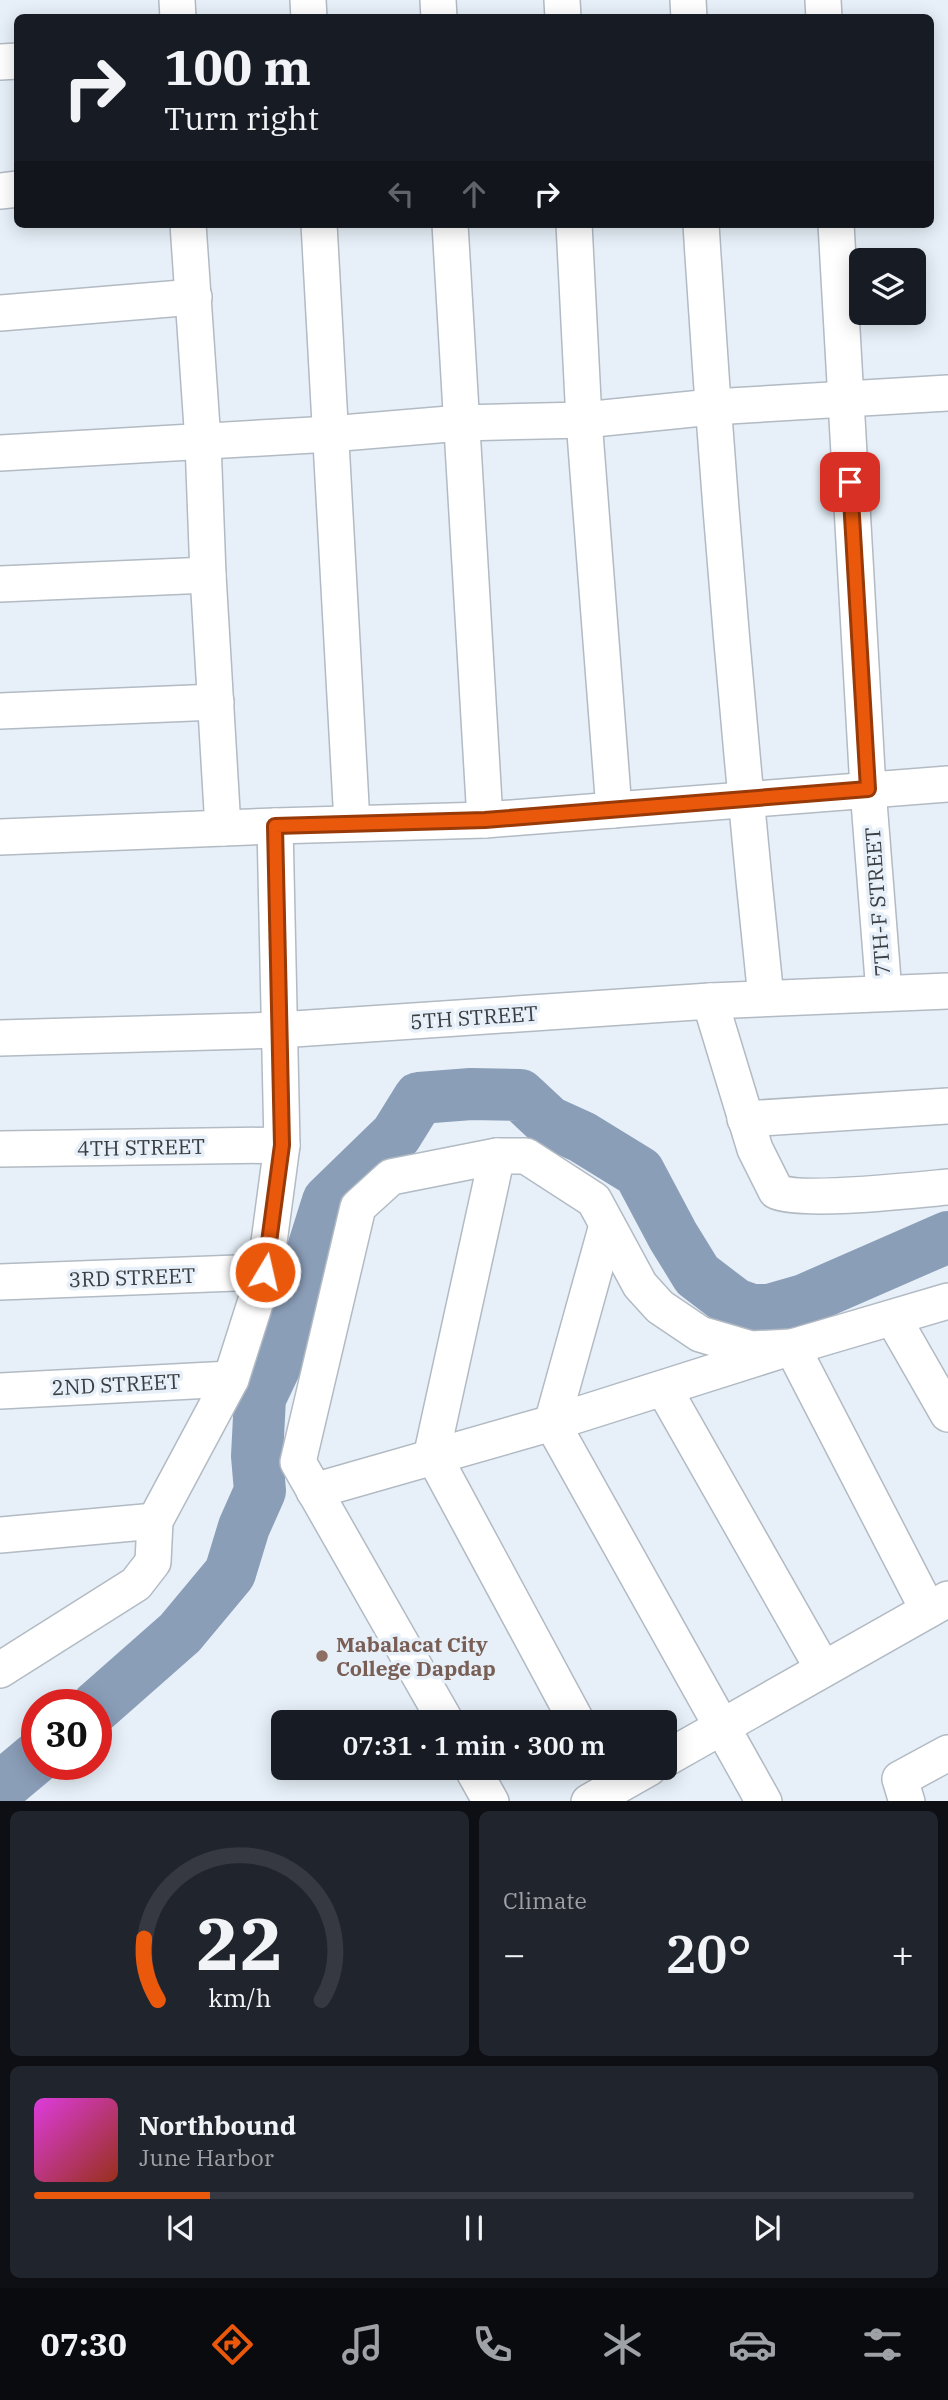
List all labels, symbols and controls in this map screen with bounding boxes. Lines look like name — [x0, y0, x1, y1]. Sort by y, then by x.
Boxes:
text: 100 m — [164, 35, 311, 98]
icon: right — [49, 42, 140, 133]
text: Turn right — [164, 97, 319, 139]
icon: left — [382, 175, 420, 213]
icon: ahead — [455, 175, 493, 213]
icon: right — [528, 175, 566, 213]
map controls — [849, 248, 926, 325]
button: layers — [849, 248, 926, 325]
pin — [820, 452, 880, 512]
icon: arrive — [831, 463, 869, 501]
street label: 7TH-F STREET — [858, 826, 896, 978]
street label: 5TH STREET — [409, 999, 539, 1035]
street label: 4TH STREET — [77, 1132, 205, 1162]
position arrow — [228, 1235, 302, 1309]
street label: 3RD STREET — [68, 1261, 196, 1293]
street label: 2ND STREET — [51, 1367, 181, 1401]
place label: Mabalacat City College Dapdap — [336, 1630, 496, 1682]
marker: Mabalacat City College Dapdap — [314, 1648, 330, 1664]
speed limit sign: 30 — [21, 1689, 112, 1780]
text: 07:31 · 1 min · 300 m — [343, 1728, 605, 1762]
text: Climate — [503, 1885, 587, 1915]
text: 22 — [196, 1895, 283, 1990]
text: 20° — [665, 1920, 752, 1987]
text: − — [503, 1929, 526, 1978]
text: + — [891, 1929, 914, 1978]
text: km/h — [208, 1980, 271, 2013]
text: Northbound — [139, 2108, 296, 2142]
text: June Harbor — [139, 2142, 274, 2172]
icon: previous — [162, 2209, 200, 2247]
icon: pause — [455, 2209, 493, 2247]
icon: next — [748, 2209, 786, 2247]
icon: directions — [208, 2320, 257, 2369]
icon: music — [338, 2320, 387, 2369]
icon: phone — [468, 2320, 517, 2369]
icon: climate — [598, 2320, 647, 2369]
icon: car — [728, 2320, 777, 2369]
icon: filters — [858, 2320, 907, 2369]
text: 07:30 — [41, 2323, 127, 2365]

